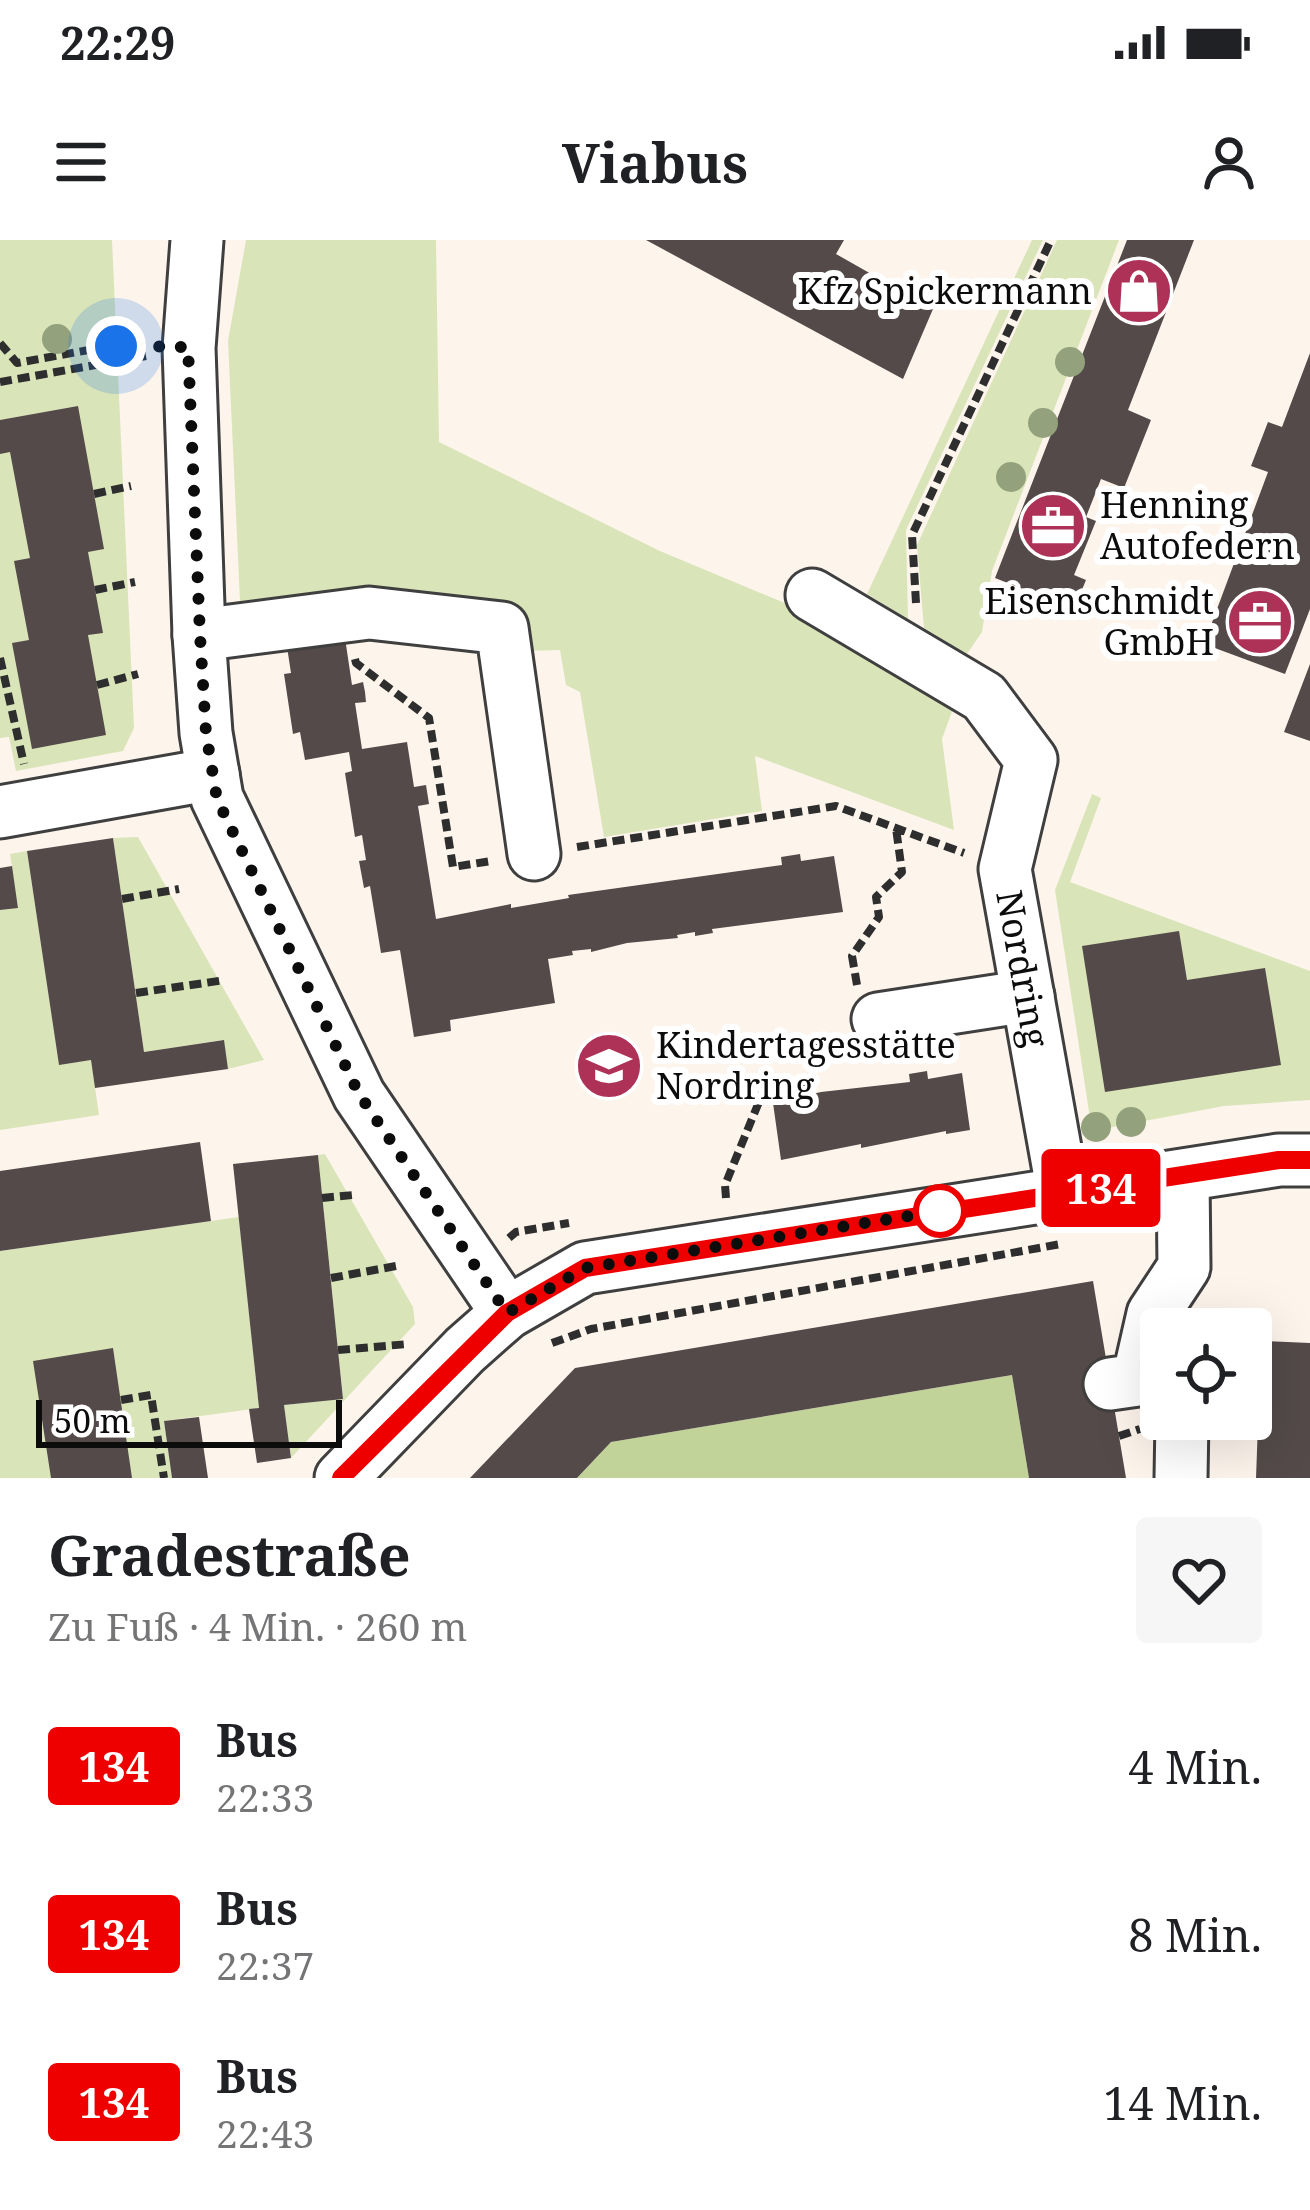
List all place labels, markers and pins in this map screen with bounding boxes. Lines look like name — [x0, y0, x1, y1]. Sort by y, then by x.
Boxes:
shop icon: Kfz Spickermann — [1104, 256, 1174, 326]
place label: Kfz Spickermann — [798, 266, 1092, 315]
place label: Henning Autofedern — [1100, 480, 1295, 570]
office icon: Henning Autofedern — [1018, 491, 1088, 561]
place label: Eisenschmidt GmbH — [984, 576, 1214, 666]
office icon: Eisenschmidt GmbH — [1225, 587, 1295, 657]
place label: Kindertagesstätte Nordring — [656, 1020, 956, 1110]
school or university icon: Kindertagesstätte Nordring — [574, 1031, 644, 1101]
unlabelled marker — [915, 1186, 965, 1236]

